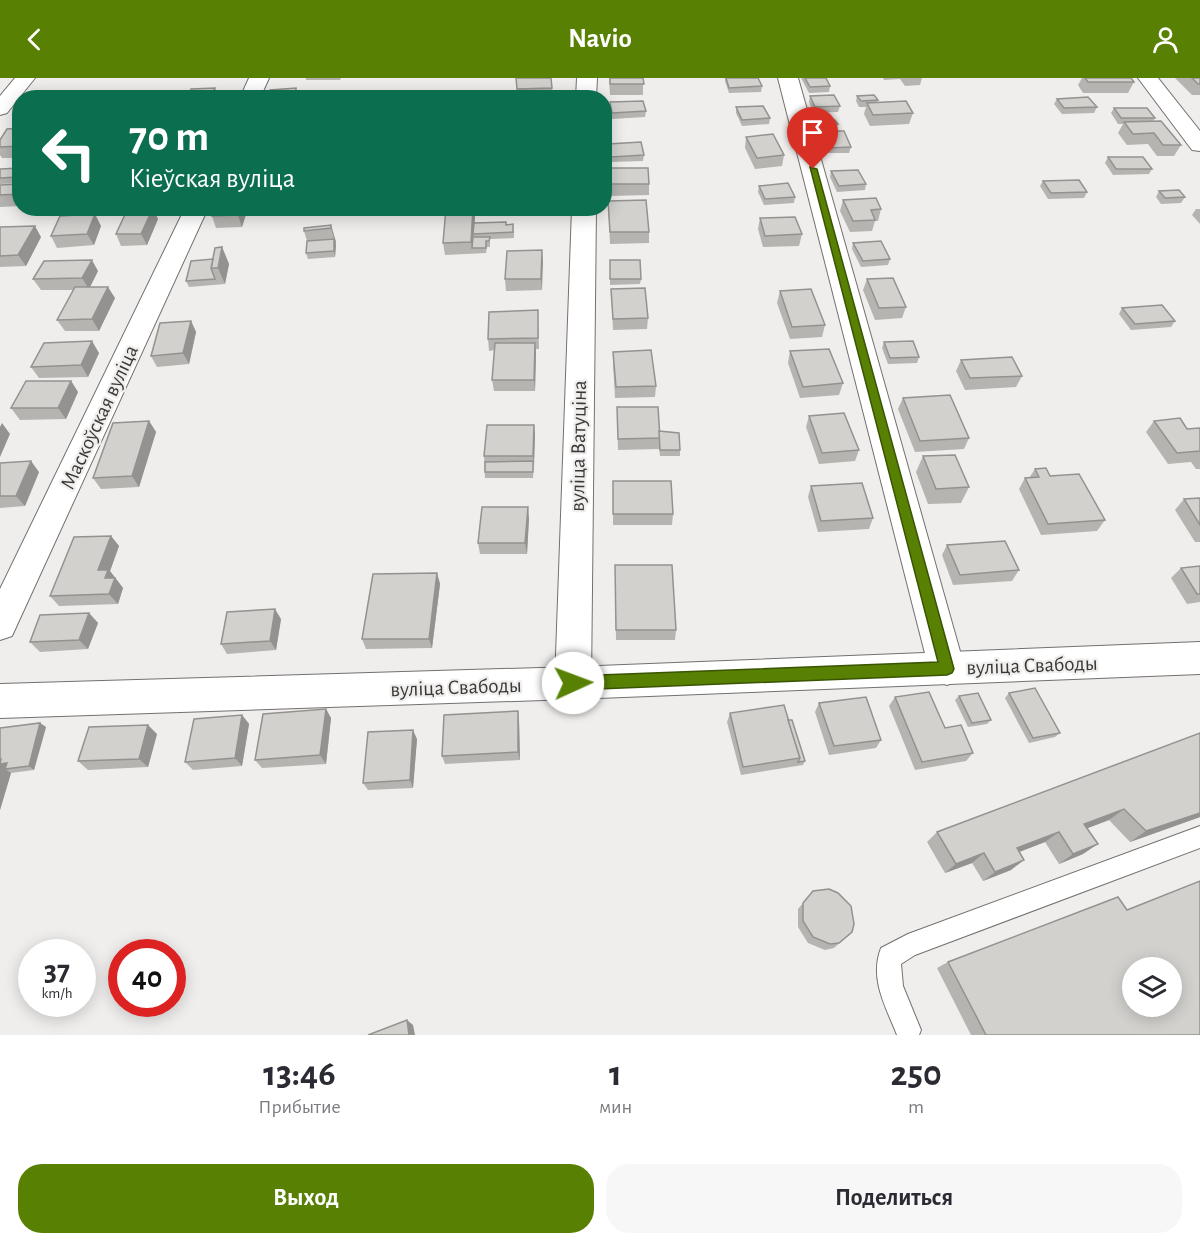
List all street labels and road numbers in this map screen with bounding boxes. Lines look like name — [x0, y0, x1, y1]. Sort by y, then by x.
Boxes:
street label: Маскоўская вуліца — [57, 341, 142, 493]
street label: вуліца Ватуціна — [567, 380, 590, 512]
street label: вуліца Свабоды — [966, 653, 1098, 678]
street label: вуліца Свабоды — [390, 675, 522, 700]

